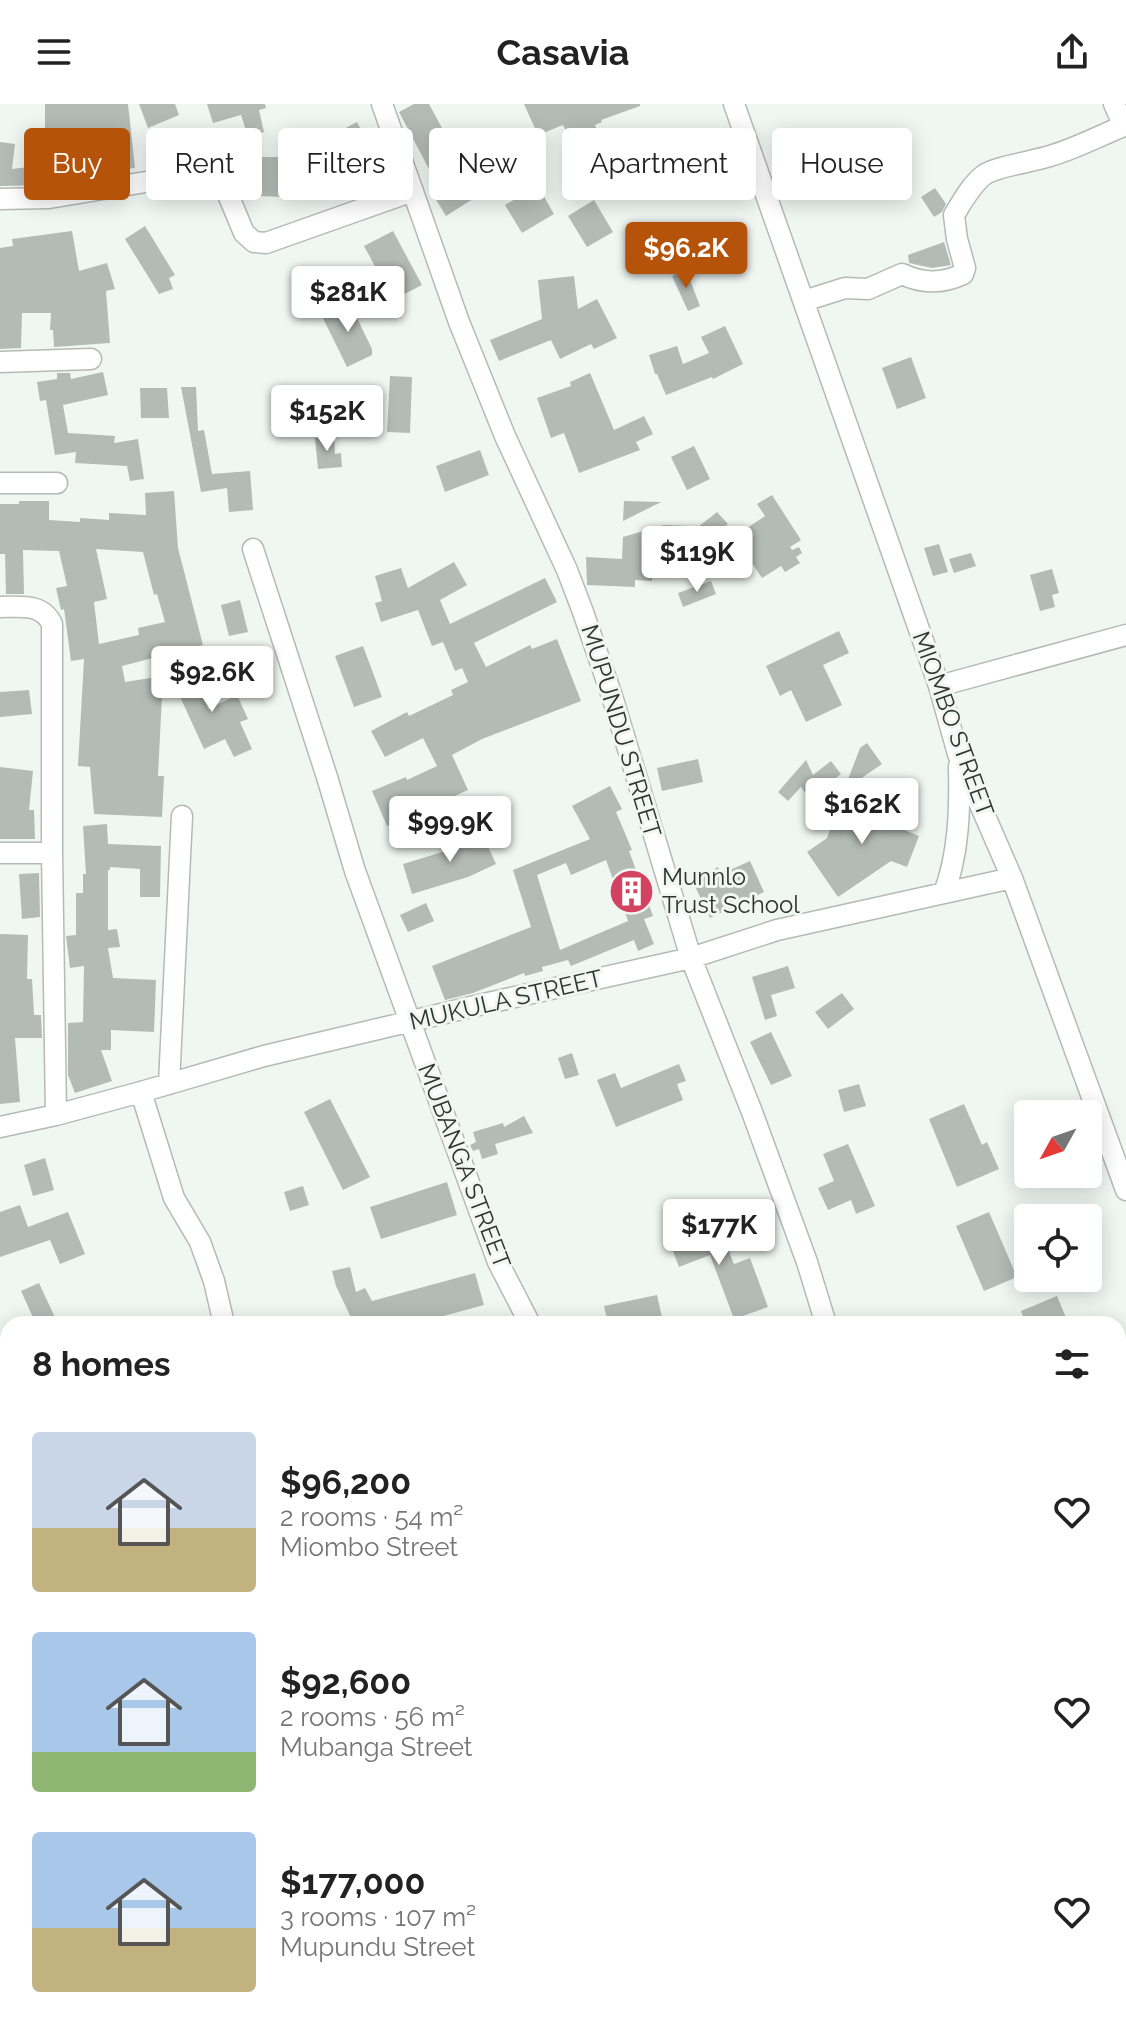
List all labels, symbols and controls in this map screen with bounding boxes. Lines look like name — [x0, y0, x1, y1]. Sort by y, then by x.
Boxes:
icon: menu — [32, 30, 76, 74]
icon: share — [1050, 30, 1094, 74]
text: Casavia — [497, 31, 629, 73]
chip: Buy — [24, 128, 130, 200]
chip: Rent — [146, 128, 262, 200]
chip: Filters — [278, 128, 413, 200]
chip: New — [429, 128, 546, 200]
chip: Apartment — [562, 128, 756, 200]
chip: House — [772, 128, 912, 200]
pin: $96.2K — [621, 222, 751, 290]
text: $96.2K — [643, 233, 729, 263]
pin: $281K — [292, 266, 404, 334]
text: $281K — [309, 277, 387, 307]
pin: $152K — [271, 385, 383, 453]
text: $152K — [289, 396, 365, 426]
pin: $119K — [641, 526, 753, 594]
text: $119K — [660, 537, 734, 567]
street label: MUPUNDU STREET — [575, 621, 668, 841]
street label: MIOMBO STREET — [907, 627, 1001, 821]
pin: $92.6K — [147, 646, 277, 714]
text: $92.6K — [169, 657, 255, 687]
pin: $162K — [806, 778, 918, 846]
text: $162K — [823, 789, 901, 819]
pin: $99.9K — [385, 796, 515, 864]
text: $99.9K — [407, 807, 493, 837]
place label: Munnlo Trust School — [662, 862, 800, 919]
building icon: Munnlo Trust School — [607, 867, 655, 915]
street label: MUKULA STREET — [407, 963, 605, 1036]
street label: MUBANGA STREET — [412, 1059, 517, 1273]
north arrow — [1014, 1100, 1102, 1188]
map controls — [1014, 1100, 1102, 1292]
pin: $177K — [663, 1199, 775, 1267]
button: locate — [1014, 1204, 1102, 1292]
text: $177K — [681, 1210, 757, 1240]
icon: filters — [1050, 1342, 1094, 1386]
text: 8 homes — [32, 1344, 171, 1384]
text: $96,200 — [280, 1462, 411, 1502]
icon: home — [96, 1464, 192, 1560]
icon: heart — [1050, 1490, 1094, 1534]
text: 2 rooms · 54 m² — [280, 1502, 463, 1532]
text: Miombo Street — [280, 1532, 458, 1562]
text: $92,600 — [280, 1662, 411, 1702]
icon: home — [96, 1664, 192, 1760]
icon: heart — [1050, 1690, 1094, 1734]
text: 2 rooms · 56 m² — [280, 1702, 465, 1732]
text: Mubanga Street — [280, 1732, 473, 1762]
text: $177,000 — [280, 1862, 425, 1902]
icon: home — [96, 1864, 192, 1960]
icon: heart — [1050, 1890, 1094, 1934]
text: 3 rooms · 107 m² — [280, 1902, 476, 1932]
text: Mupundu Street — [280, 1932, 475, 1962]

